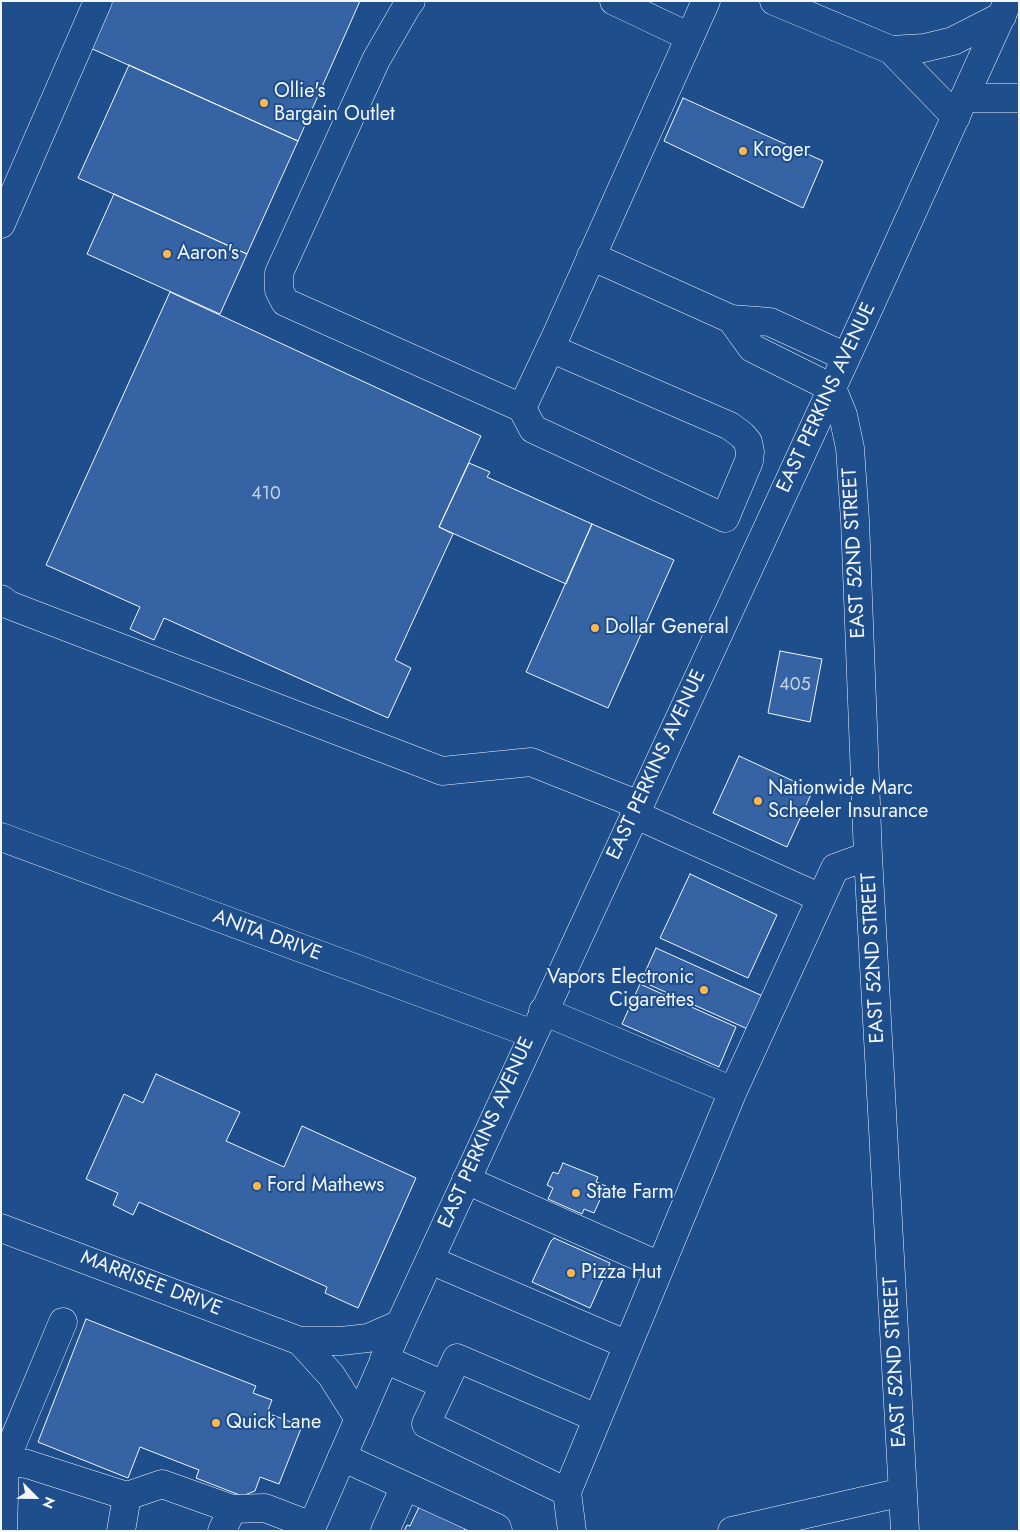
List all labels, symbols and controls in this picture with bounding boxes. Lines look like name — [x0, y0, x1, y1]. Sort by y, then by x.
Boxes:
place label: Ollie's Bargain Outlet — [274, 80, 395, 127]
marker: Ollie's Bargain Outlet — [258, 97, 270, 109]
place label: Kroger — [753, 139, 810, 163]
marker: Kroger — [737, 145, 749, 157]
place label: Aaron's — [177, 242, 239, 266]
marker: Aaron's — [161, 248, 173, 260]
street label: EAST PERKINS AVENUE — [772, 299, 882, 497]
street label: EAST 52ND STREET — [839, 467, 871, 639]
house number: 410 — [251, 484, 281, 506]
place label: Dollar General — [605, 616, 729, 640]
marker: Dollar General — [589, 622, 601, 634]
street label: EAST PERKINS AVENUE — [602, 666, 712, 864]
house number: 405 — [779, 675, 811, 697]
place label: Nationwide Marc Scheeler Insurance — [768, 777, 928, 824]
marker: Nationwide Marc Scheeler Insurance — [752, 795, 764, 807]
street label: EAST 52ND STREET — [858, 872, 890, 1044]
street label: ANITA DRIVE — [209, 905, 325, 967]
place label: Vapors Electronic Cigarettes — [547, 966, 694, 1013]
marker: Vapors Electronic Cigarettes — [698, 984, 710, 996]
street label: EAST PERKINS AVENUE — [434, 1034, 540, 1232]
place label: Ford Mathews — [267, 1174, 384, 1198]
marker: Ford Mathews — [251, 1180, 263, 1192]
place label: State Farm — [586, 1181, 674, 1205]
marker: State Farm — [570, 1187, 582, 1199]
street label: MARRISEE DRIVE — [77, 1246, 225, 1322]
place label: Pizza Hut — [581, 1261, 661, 1285]
marker: Pizza Hut — [565, 1267, 577, 1279]
street label: EAST 52ND STREET — [880, 1276, 912, 1448]
place label: Quick Lane — [226, 1411, 321, 1435]
marker: Quick Lane — [210, 1417, 222, 1429]
north arrow — [10, 1472, 60, 1522]
text: N — [37, 1494, 60, 1512]

